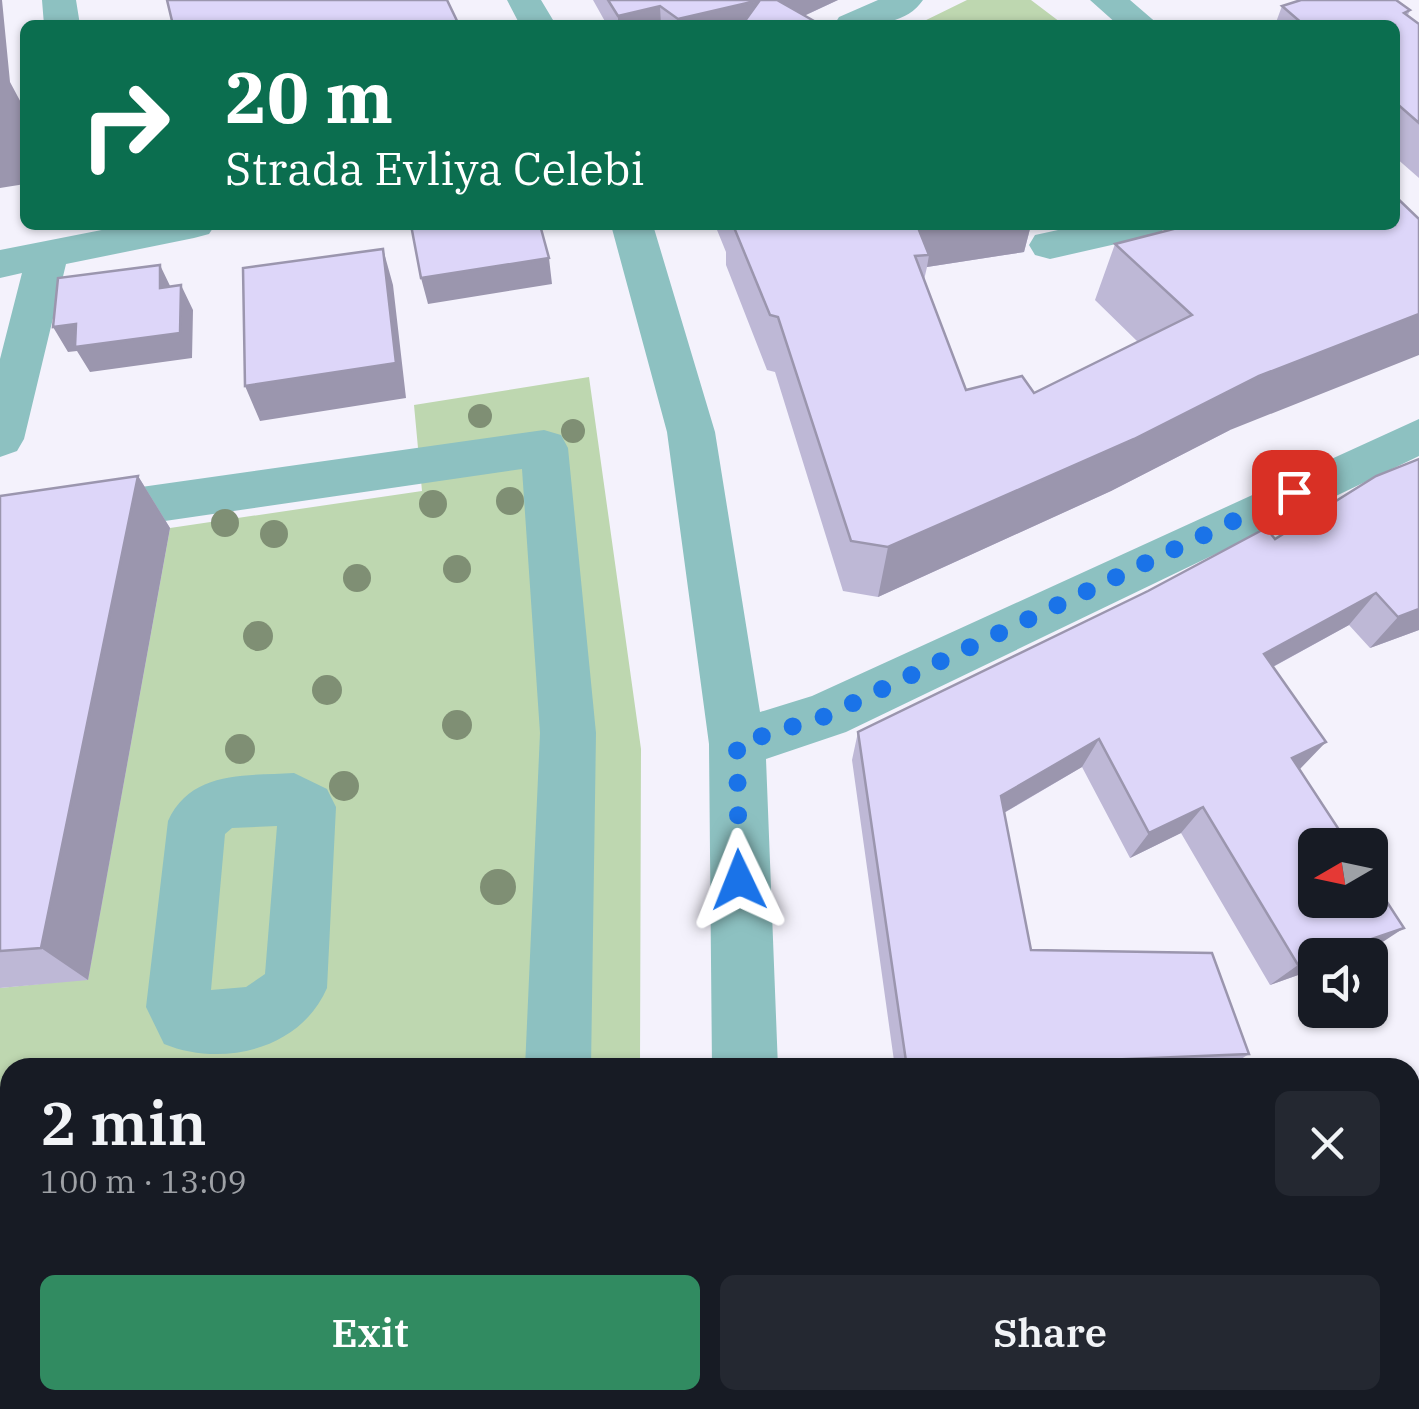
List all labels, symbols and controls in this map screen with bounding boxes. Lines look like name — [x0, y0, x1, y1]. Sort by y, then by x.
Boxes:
text: 20 m — [225, 51, 393, 142]
icon: right — [60, 60, 190, 190]
text: Strada Evliya Celebi — [225, 139, 645, 197]
pin — [1252, 450, 1337, 535]
icon: arrive — [1267, 465, 1322, 520]
position arrow — [687, 828, 791, 932]
north arrow — [1298, 828, 1388, 918]
map controls — [1298, 828, 1388, 1028]
button: sound — [1298, 938, 1388, 1028]
text: 2 min — [40, 1083, 207, 1162]
button: close — [1275, 1091, 1380, 1196]
text: 100 m · 13:09 — [40, 1160, 247, 1202]
button: Exit — [40, 1275, 700, 1390]
button: Share — [720, 1275, 1380, 1390]

